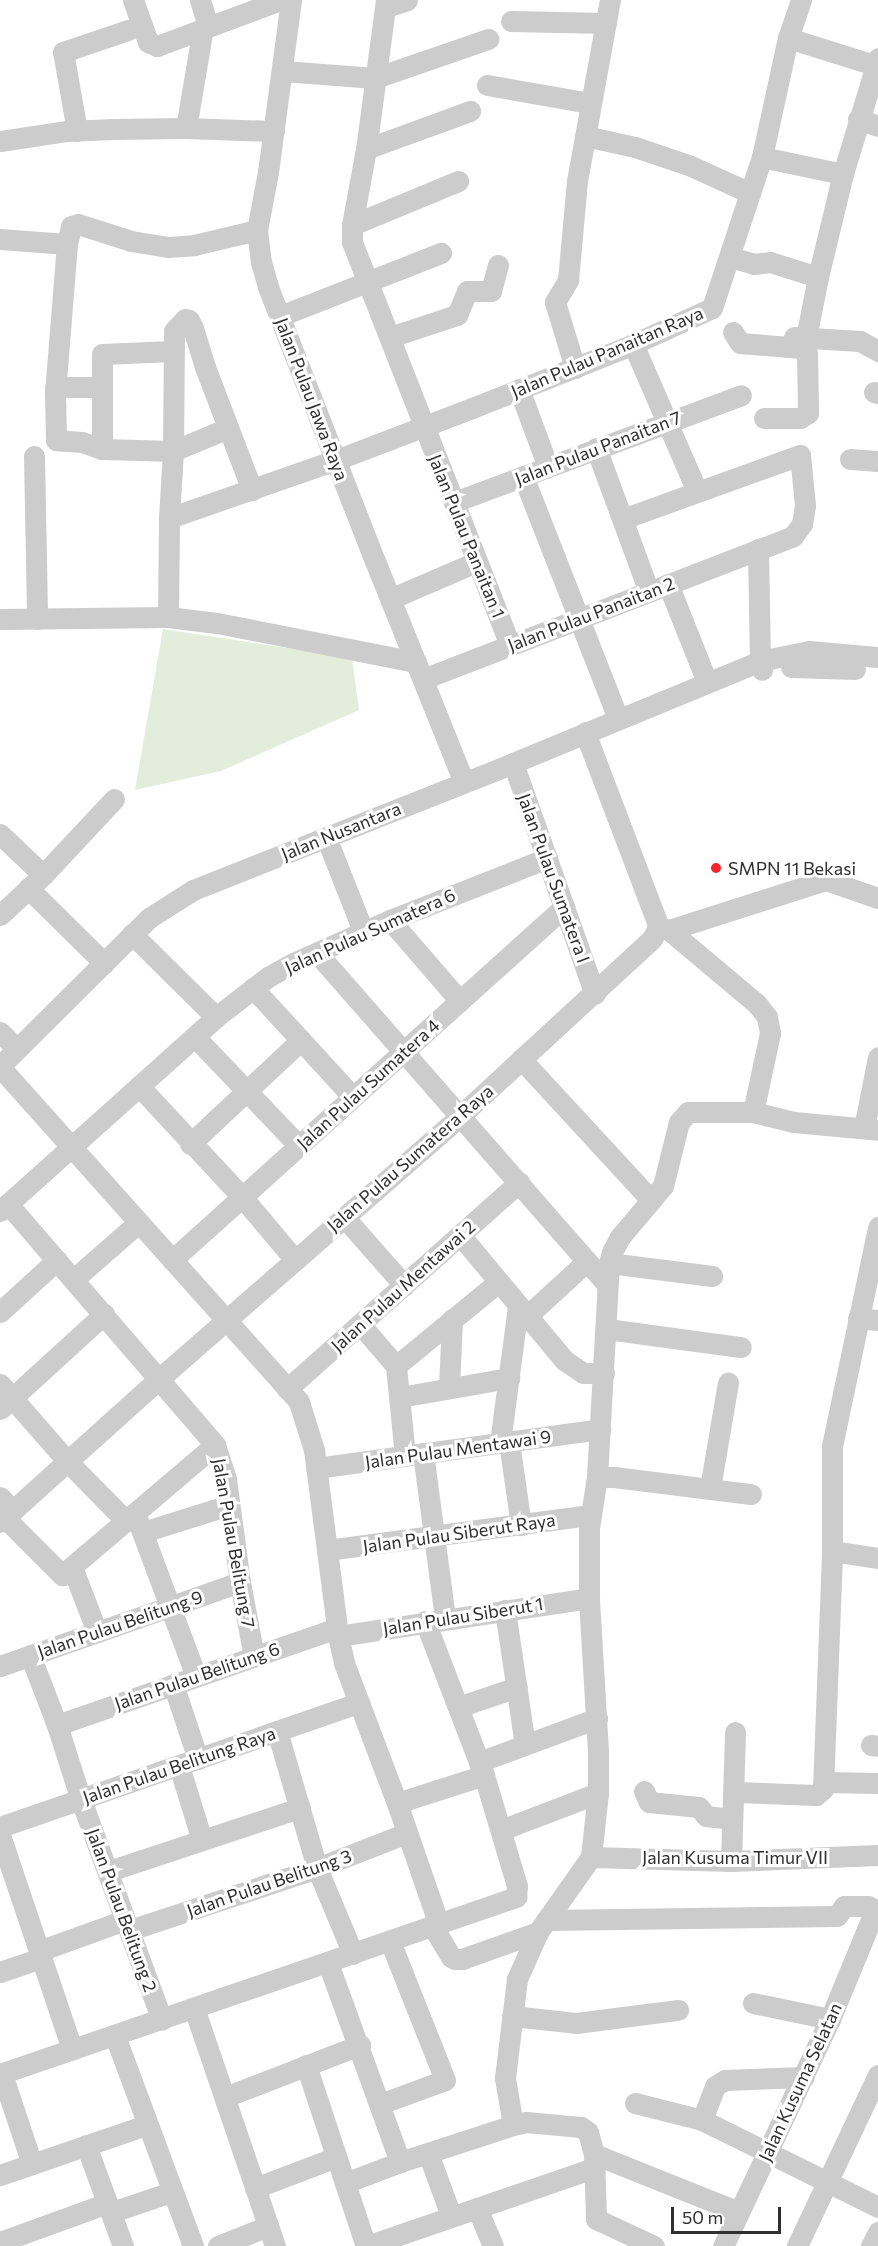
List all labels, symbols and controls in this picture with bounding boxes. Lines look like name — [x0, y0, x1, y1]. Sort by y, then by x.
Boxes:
street label: Jalan Pulau Panaitan Raya — [508, 302, 706, 402]
street label: Jalan Pulau Jawa Raya — [271, 315, 353, 483]
street label: Jalan Pulau Panaitan 7 — [512, 406, 684, 490]
street label: Jalan Pulau Panaitan 1 — [424, 451, 510, 621]
street label: Jalan Pulau Panaitan 2 — [505, 572, 677, 656]
street label: Jalan Pulau Sumatera I — [513, 790, 595, 966]
street label: Jalan Nusantara — [278, 797, 404, 865]
place label: SMPN 11 Bekasi — [728, 857, 856, 879]
marker: SMPN 11 Bekasi — [709, 861, 723, 875]
street label: Jalan Pulau Sumatera 6 — [281, 884, 459, 978]
street label: Jalan Pulau Sumatera 4 — [292, 1014, 444, 1154]
street label: Jalan Pulau Sumatera Raya — [322, 1080, 498, 1236]
street label: Jalan Pulau Mentawai 2 — [326, 1216, 480, 1356]
street label: Jalan Pulau Mentawai 9 — [364, 1425, 552, 1473]
street label: Jalan Pulau Belitung 7 — [208, 1456, 260, 1630]
street label: Jalan Pulau Siberut Raya — [361, 1509, 557, 1557]
street label: Jalan Pulau Belitung 9 — [34, 1586, 206, 1662]
street label: Jalan Pulau Siberut 1 — [381, 1593, 545, 1639]
street label: Jalan Pulau Belitung 6 — [111, 1638, 283, 1714]
street label: Jalan Pulau Belitung Raya — [80, 1722, 278, 1808]
street label: Jalan Pulau Belitung 2 — [82, 1825, 162, 1995]
street label: Jalan Pulau Belitung 3 — [184, 1845, 354, 1921]
street label: Jalan Kusuma Timur VII — [642, 1846, 828, 1868]
street label: Jalan Kusuma Selatan — [754, 1999, 846, 2165]
scale bar — [674, 2195, 784, 2233]
text: 50 m — [682, 2206, 723, 2228]

